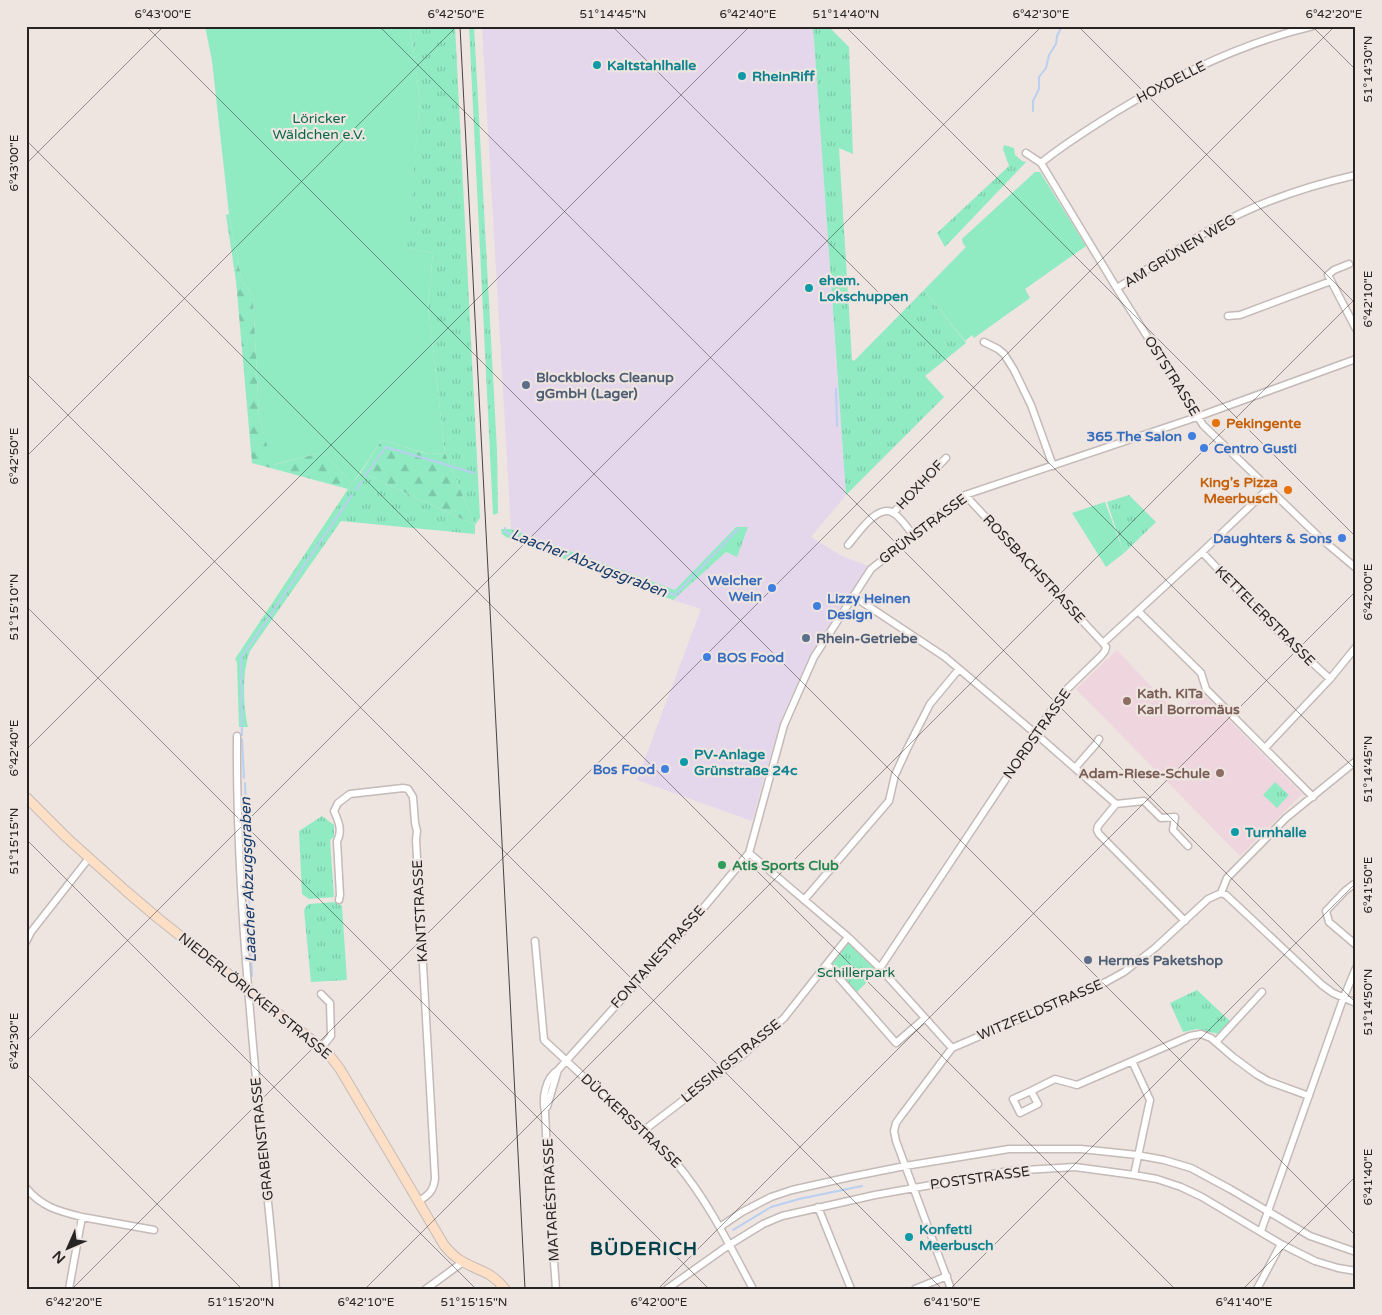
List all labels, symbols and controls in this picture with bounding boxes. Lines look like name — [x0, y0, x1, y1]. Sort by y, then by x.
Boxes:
text: 6°43'00"E — [135, 7, 192, 21]
text: 6°42'50"E — [428, 7, 485, 21]
text: 51°14'45"N — [580, 7, 647, 21]
text: 6°42'40"E — [720, 7, 777, 21]
text: 51°14'40"N — [813, 7, 880, 21]
text: 6°42'30"E — [1013, 7, 1070, 21]
text: 6°42'20"E — [1306, 7, 1363, 21]
text: 51°14'30"N — [1361, 36, 1375, 103]
place label: Kaltstahlhalle — [607, 57, 696, 74]
street label: HOXDELLE — [1134, 57, 1209, 107]
marker: Kaltstahlhalle — [591, 59, 603, 71]
place label: RheinRiff — [752, 68, 816, 85]
marker: RheinRiff — [736, 70, 748, 82]
park label: Löricker Wäldchen e.V. — [273, 110, 365, 143]
text: 6°43'00"E — [7, 134, 21, 191]
street label: AM GRÜNEN WEG — [1121, 211, 1239, 291]
text: 6°42'10"E — [1361, 270, 1375, 327]
place label: ehem. Lokschuppen — [819, 272, 908, 305]
marker: ehem. Lokschuppen — [803, 282, 815, 294]
street label: OSTSTRASSE — [1141, 333, 1203, 419]
place label: Blockblocks Cleanup gGmbH (Lager) — [536, 369, 674, 402]
marker: Blockblocks Cleanup gGmbH (Lager) — [520, 379, 532, 391]
place label: Pekingente — [1226, 415, 1301, 432]
marker: Pekingente — [1210, 417, 1222, 429]
text: 6°42'50"E — [7, 427, 21, 484]
place label: 365 The Salon — [1086, 428, 1182, 445]
marker: 365 The Salon — [1186, 430, 1198, 442]
place label: Centro Gusti — [1214, 440, 1297, 457]
marker: Centro Gusti — [1198, 442, 1210, 454]
street label: HOXHOF — [893, 456, 947, 513]
place label: King's Pizza Meerbusch — [1200, 474, 1278, 507]
marker: King's Pizza Meerbusch — [1282, 484, 1294, 496]
street label: GRÜNSTRASSE — [876, 490, 970, 568]
street label: ROSSBACHSTRASSE — [979, 511, 1089, 627]
water label: Laacher Abzugsgraben — [509, 525, 670, 601]
place label: Daughters & Sons — [1213, 530, 1332, 547]
marker: Daughters & Sons — [1336, 532, 1348, 544]
street label: KETTELERSTRASSE — [1211, 562, 1319, 670]
text: 6°42'00"E — [1361, 563, 1375, 620]
place label: Welcher Wein — [708, 572, 763, 605]
text: 51°15'10"N — [7, 574, 21, 641]
marker: Welcher Wein — [766, 582, 778, 594]
place label: Lizzy Heinen Design — [827, 590, 910, 623]
marker: Lizzy Heinen Design — [811, 600, 823, 612]
place label: Rhein-Getriebe — [816, 630, 918, 647]
marker: Rhein-Getriebe — [800, 632, 812, 644]
place label: BOS Food — [717, 649, 784, 666]
marker: BOS Food — [701, 651, 713, 663]
place label: Kath. KiTa Karl Borromäus — [1137, 685, 1240, 718]
street label: NORDSTRASSE — [1000, 686, 1074, 782]
marker: Kath. KiTa Karl Borromäus — [1121, 695, 1133, 707]
text: 6°42'40"E — [7, 719, 21, 776]
text: 51°14'45"N — [1361, 736, 1375, 803]
place label: PV-Anlage Grünstraße 24c — [694, 746, 798, 779]
marker: PV-Anlage Grünstraße 24c — [678, 756, 690, 768]
place label: Bos Food — [593, 761, 655, 778]
marker: Bos Food — [659, 763, 671, 775]
place label: Adam-Riese-Schule — [1078, 765, 1210, 782]
marker: Adam-Riese-Schule — [1214, 767, 1226, 779]
water label: Laacher Abzugsgraben — [236, 796, 260, 963]
text: 51°15'15"N — [7, 808, 21, 875]
place label: Turnhalle — [1244, 824, 1306, 841]
marker: Turnhalle — [1229, 826, 1241, 838]
text: 6°41'50"E — [1361, 856, 1375, 913]
place label: Atis Sports Club — [732, 857, 839, 874]
street label: KANTSTRASSE — [409, 859, 431, 963]
marker: Atis Sports Club — [716, 859, 728, 871]
street label: FONTANESTRASSE — [607, 902, 709, 1012]
street label: NIEDERLÖRICKER STRASSE — [175, 929, 335, 1063]
place label: Hermes Paketshop — [1098, 952, 1223, 969]
marker: Hermes Paketshop — [1082, 954, 1094, 966]
park label: Schillerpark — [817, 964, 895, 981]
text: 51°14'50"N — [1361, 969, 1375, 1036]
street label: WITZFELDSTRASSE — [975, 976, 1105, 1044]
text: 6°42'30"E — [7, 1012, 21, 1069]
street label: LESSINGSTRASSE — [678, 1016, 784, 1106]
street label: DÜCKERSSTRASSE — [577, 1070, 685, 1172]
street label: GRABENSTRASSE — [247, 1076, 277, 1202]
street label: MATARÉSTRASSE — [539, 1138, 563, 1262]
text: 6°41'40"E — [1361, 1148, 1375, 1205]
street label: POSTSTRASSE — [929, 1163, 1031, 1193]
place label: Konfetti Meerbusch — [919, 1221, 994, 1254]
north arrow — [42, 1222, 92, 1272]
marker: Konfetti Meerbusch — [903, 1231, 915, 1243]
district label: BÜDERICH — [590, 1237, 698, 1260]
text: N — [49, 1247, 69, 1267]
text: 6°42'20"E — [46, 1295, 103, 1309]
text: 51°15'20"N — [208, 1295, 275, 1309]
text: 6°42'10"E — [338, 1295, 395, 1309]
text: 51°15'15"N — [441, 1295, 508, 1309]
text: 6°42'00"E — [631, 1295, 688, 1309]
text: 6°41'50"E — [924, 1295, 981, 1309]
text: 6°41'40"E — [1216, 1295, 1273, 1309]

